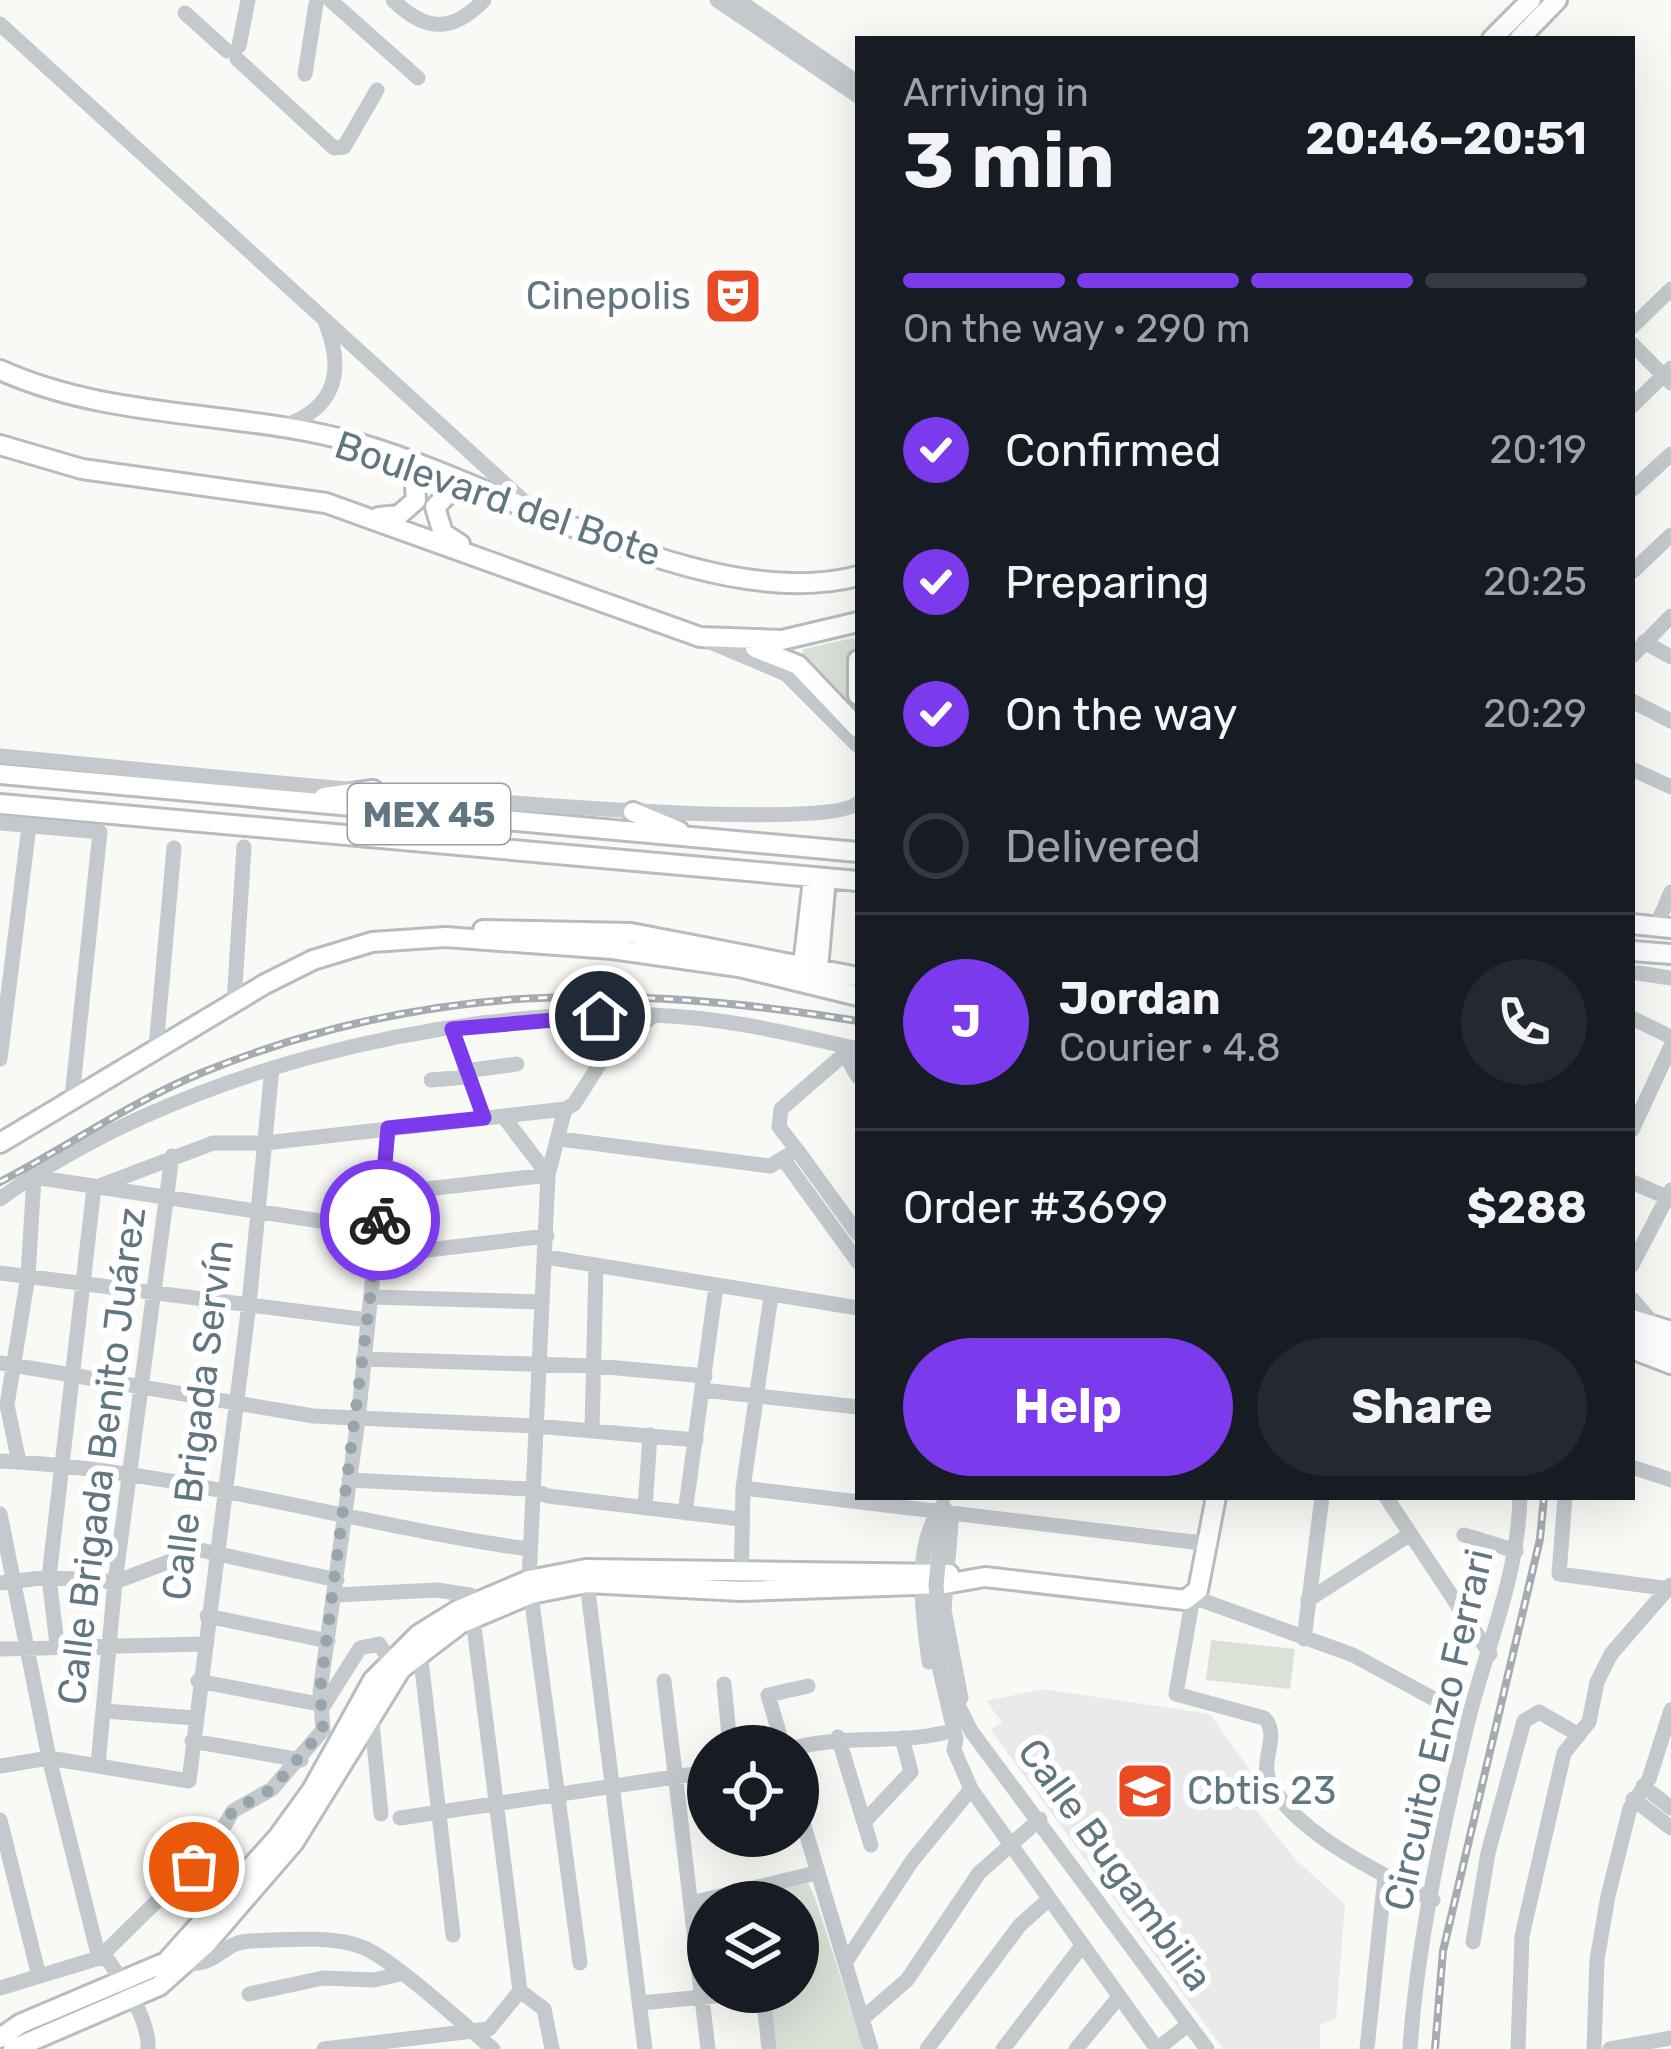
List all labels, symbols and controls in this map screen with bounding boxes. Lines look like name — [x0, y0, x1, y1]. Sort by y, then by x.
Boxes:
text: Arriving in — [903, 70, 1089, 116]
text: 20:46–20:51 — [1306, 112, 1587, 165]
text: 3 min — [903, 114, 1115, 207]
theatre icon: Cinepolis — [702, 265, 764, 327]
place label: Cinepolis — [526, 273, 691, 319]
text: On the way · 290 m — [903, 306, 1251, 352]
icon: check — [903, 417, 969, 483]
street label: Boulevard del Bote — [329, 422, 667, 576]
text: Confirmed — [1005, 424, 1222, 477]
text: 20:19 — [1490, 427, 1587, 473]
icon: check — [903, 549, 969, 615]
text: Preparing — [1005, 556, 1210, 609]
text: 20:25 — [1483, 559, 1587, 605]
icon: check — [903, 681, 969, 747]
text: On the way — [1005, 688, 1238, 741]
text: 20:29 — [1483, 691, 1587, 737]
road number: MEX 45 — [348, 784, 510, 844]
text: Delivered — [1005, 820, 1201, 873]
button: phone — [1461, 959, 1587, 1085]
pin — [549, 965, 651, 1067]
text: Jordan — [1059, 972, 1221, 1025]
icon: home — [567, 983, 633, 1049]
text: J — [951, 995, 981, 1048]
text: Courier · 4.8 — [1059, 1025, 1281, 1071]
courier — [320, 1160, 440, 1280]
text: Order #3699 — [903, 1181, 1168, 1234]
text: $288 — [1467, 1181, 1587, 1234]
icon: bike — [347, 1187, 413, 1253]
street label: Calle Brigada Benito Juárez — [49, 1205, 155, 1707]
street label: Calle Brigada Servín — [153, 1237, 243, 1603]
button: Help — [903, 1338, 1233, 1476]
button: Share — [1257, 1338, 1587, 1476]
street label: Circuito Enzo Ferrari — [1375, 1545, 1503, 1915]
map controls — [687, 1725, 819, 2013]
button: locate — [687, 1725, 819, 1857]
street label: Calle Bugambilia — [1008, 1730, 1222, 2000]
school or university icon: Cbtis 23 — [1114, 1760, 1176, 1822]
place label: Cbtis 23 — [1187, 1768, 1336, 1814]
pin — [143, 1816, 245, 1918]
icon: bag — [161, 1834, 227, 1900]
button: layers — [687, 1881, 819, 2013]

